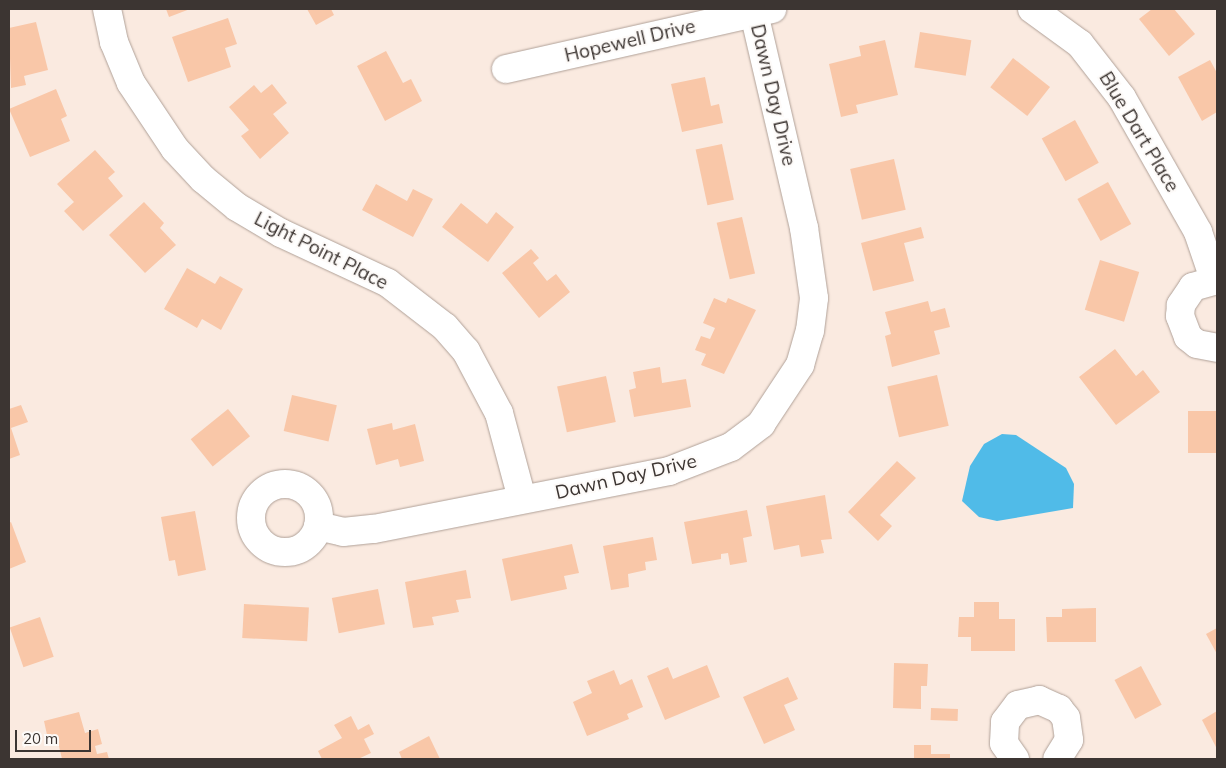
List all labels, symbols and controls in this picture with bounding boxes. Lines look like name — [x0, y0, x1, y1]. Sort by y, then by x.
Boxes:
street label: Hopewell Drive — [562, 15, 698, 67]
street label: Dawn Day Drive — [746, 22, 800, 168]
street label: Blue Dart Place — [1094, 68, 1184, 196]
street label: Light Point Place — [250, 207, 392, 295]
street label: Dawn Day Drive — [553, 450, 699, 504]
scale bar — [18, 720, 94, 752]
text: 20 m — [23, 729, 58, 748]

